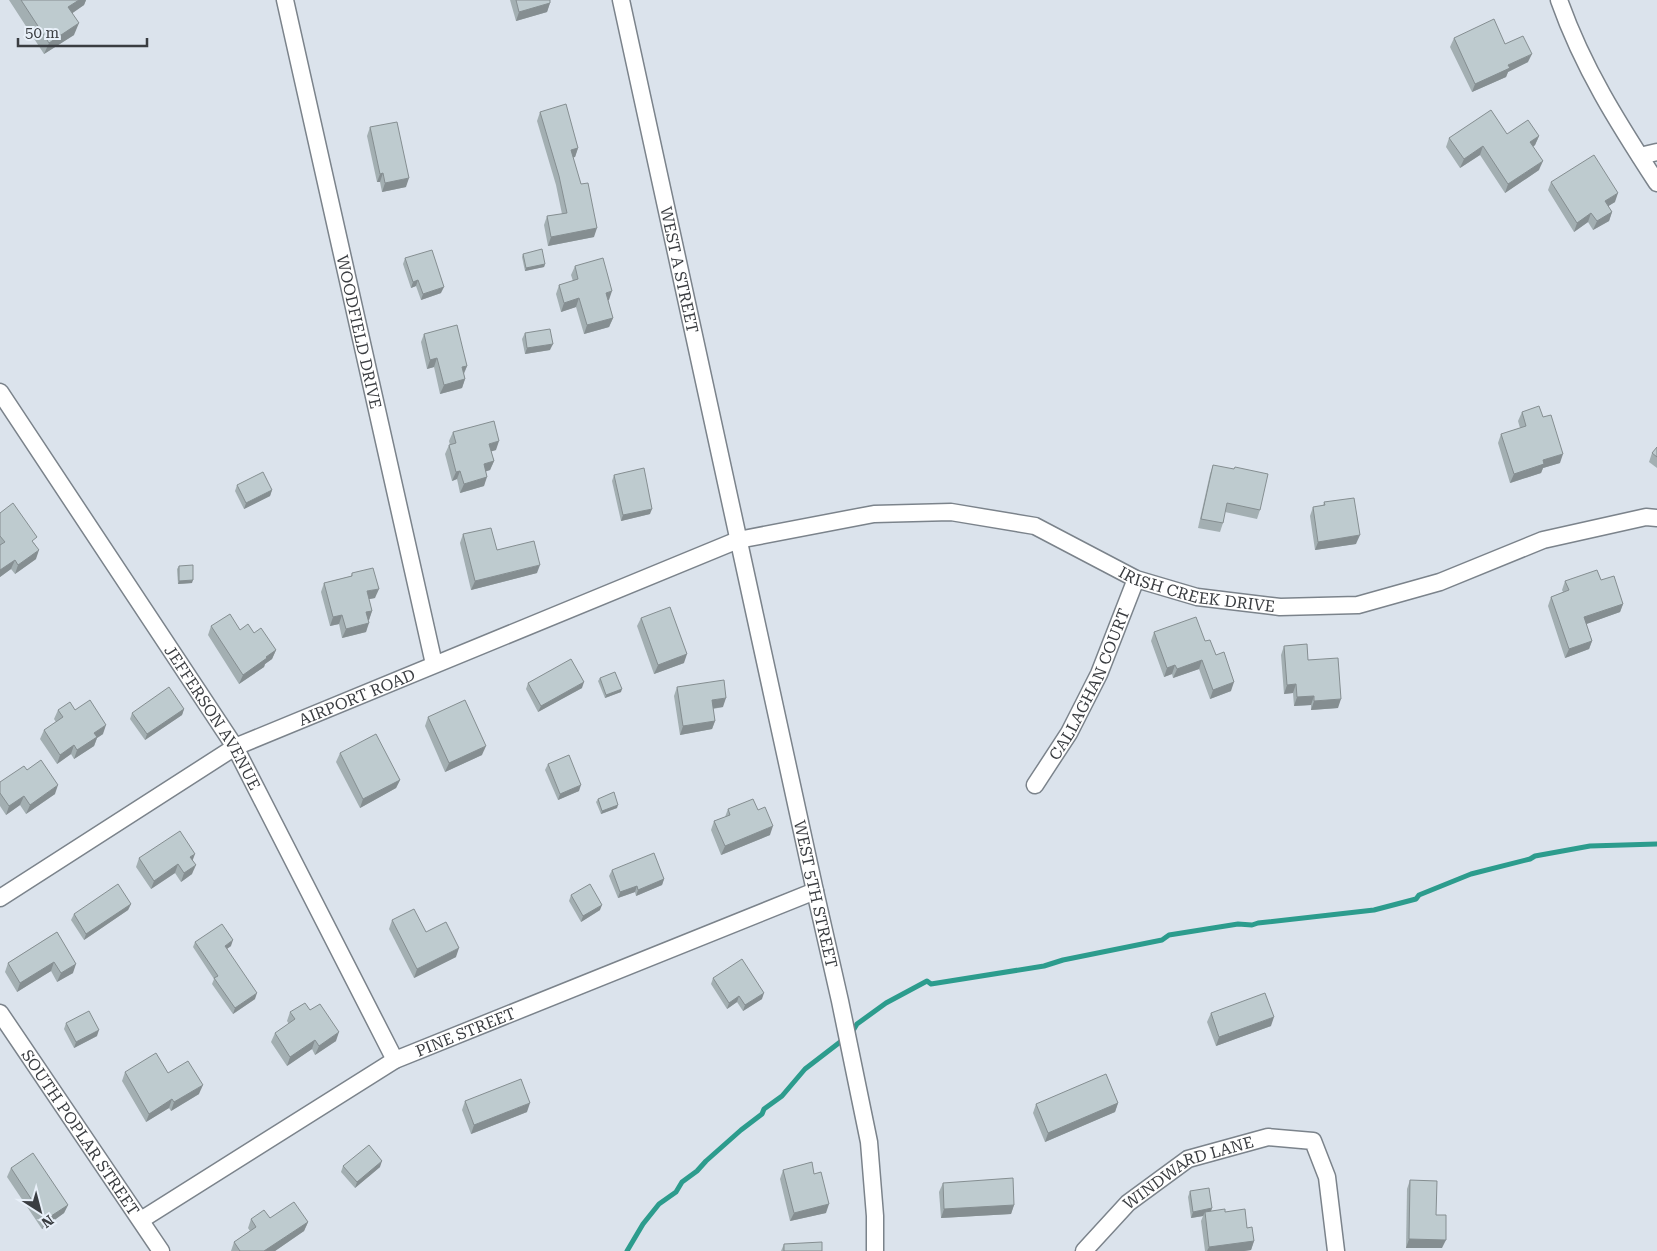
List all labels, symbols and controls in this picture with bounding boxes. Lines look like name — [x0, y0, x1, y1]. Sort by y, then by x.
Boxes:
scale bar — [18, 15, 146, 47]
text: 50 m — [25, 24, 60, 42]
street label: WEST A STREET — [656, 205, 702, 335]
street label: WOODFIELD DRIVE — [332, 253, 385, 411]
street label: IRISH CREEK DRIVE — [1115, 563, 1276, 616]
street label: CALLAGHAN COURT — [1045, 606, 1134, 764]
street label: JEFFERSON AVENUE — [160, 642, 264, 793]
street label: AIRPORT ROAD — [296, 665, 418, 730]
street label: WEST 5TH STREET — [790, 818, 841, 970]
street label: PINE STREET — [413, 1003, 518, 1061]
street label: SOUTH POPLAR STREET — [17, 1046, 143, 1219]
street label: WINDWARD LANE — [1119, 1132, 1256, 1213]
north arrow — [15, 1186, 65, 1236]
text: N — [38, 1212, 57, 1231]

